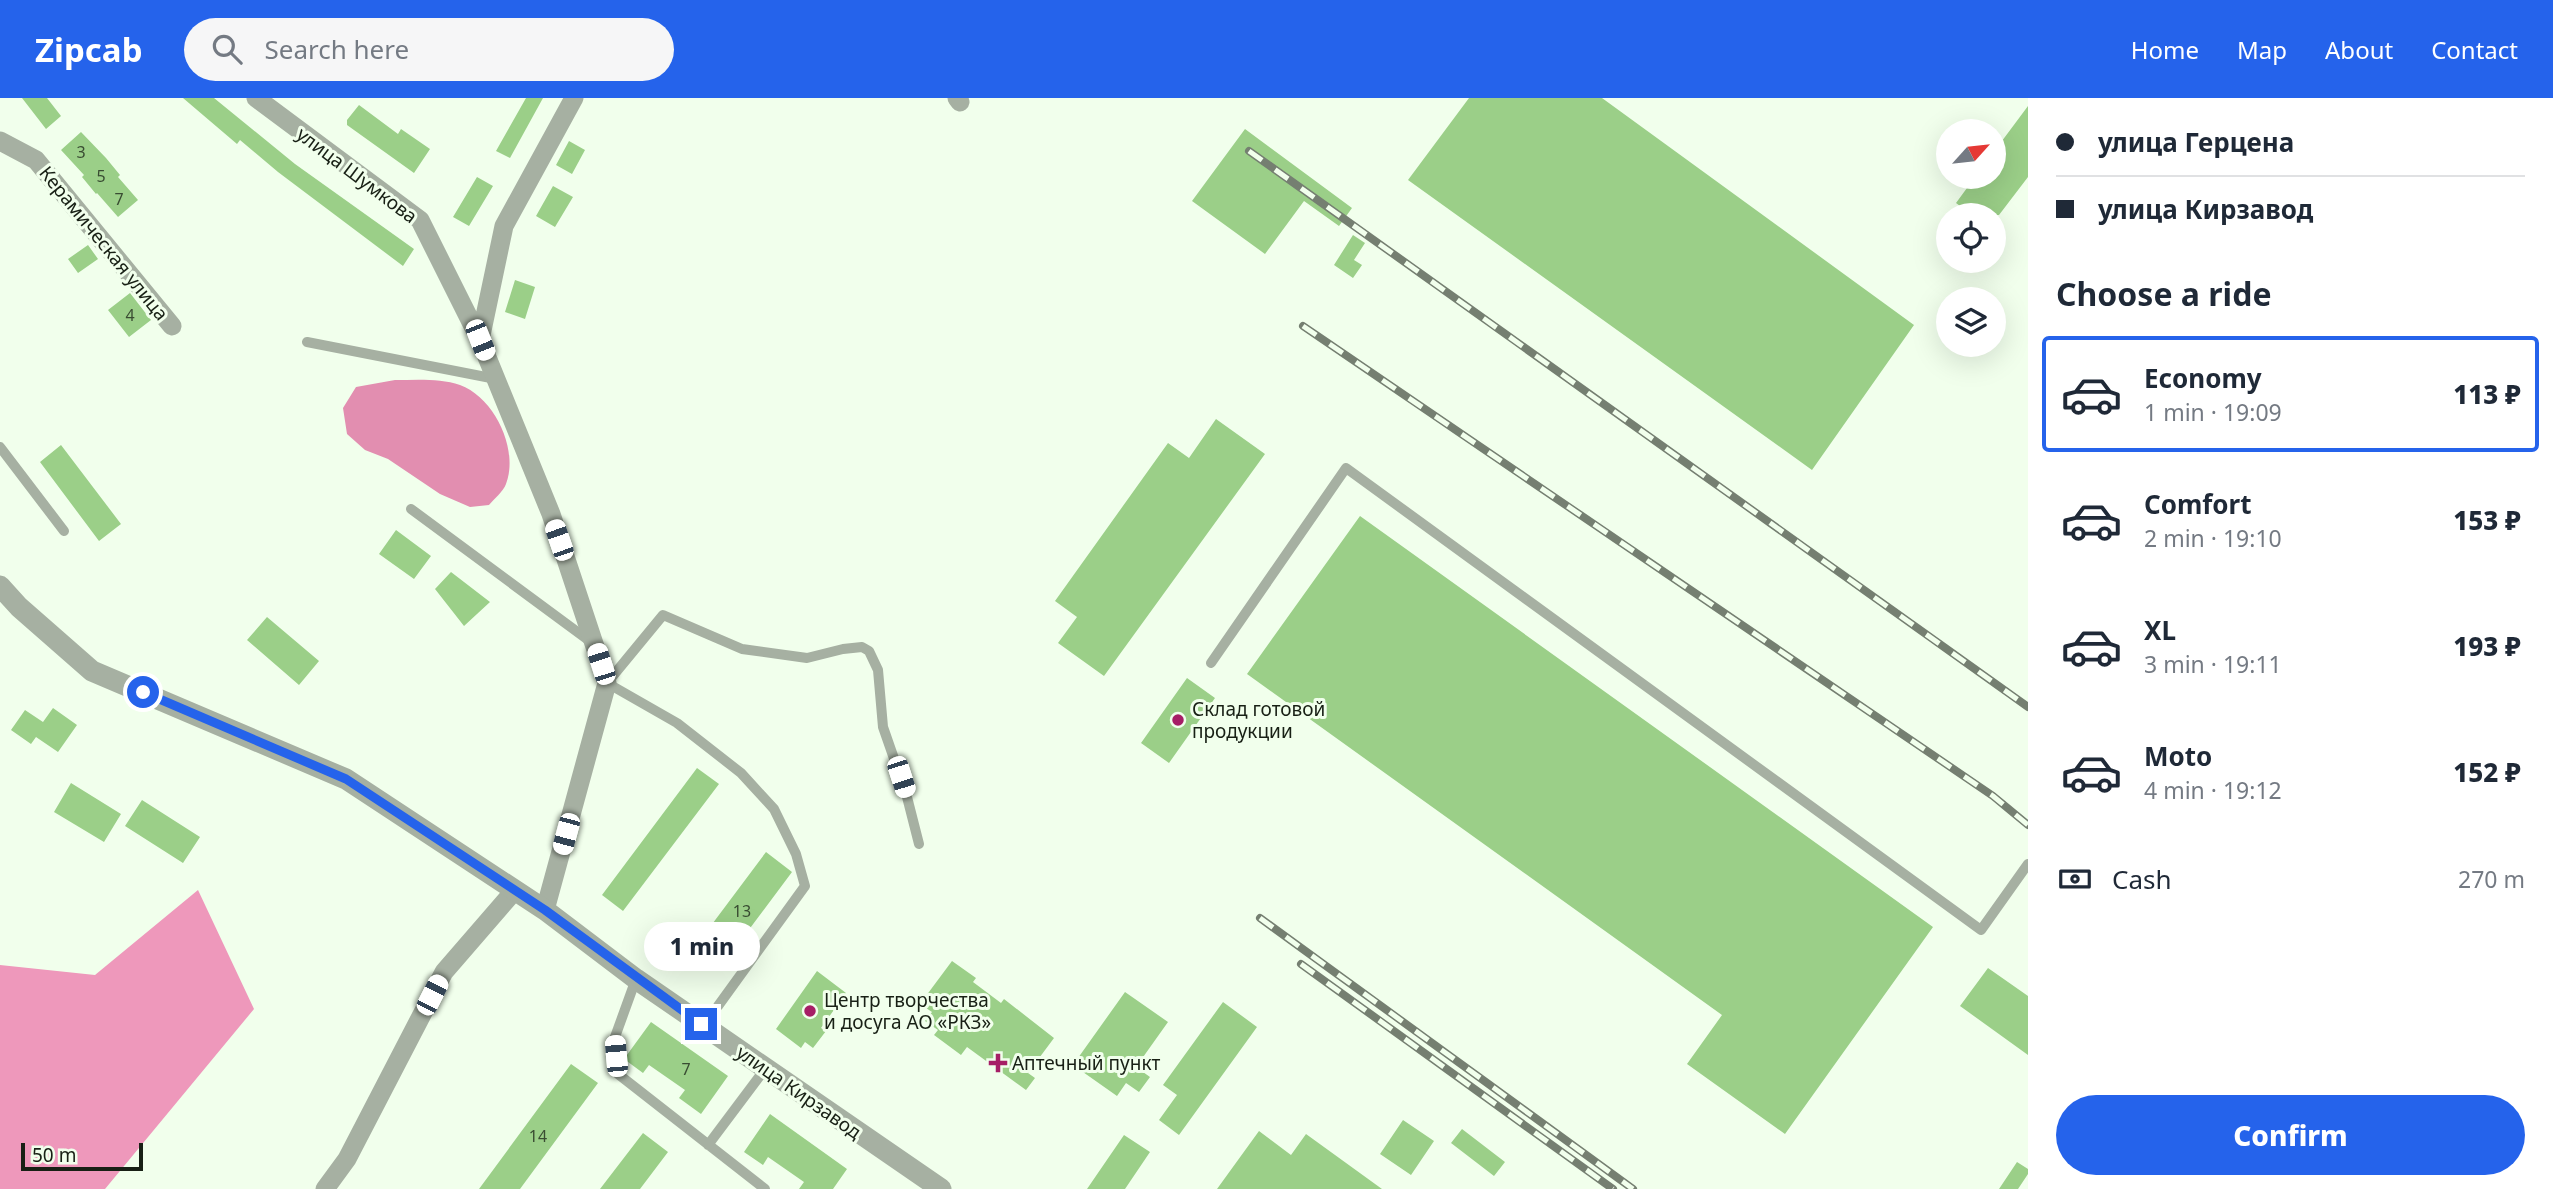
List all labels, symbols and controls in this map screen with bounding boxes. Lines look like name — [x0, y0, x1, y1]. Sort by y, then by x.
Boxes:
search box — [184, 18, 674, 81]
text: Zipcab — [35, 27, 142, 72]
icon: search — [208, 30, 246, 68]
text: Search here — [264, 31, 409, 67]
text: Home — [2131, 33, 2199, 66]
text: Map — [2237, 33, 2287, 66]
text: About — [2325, 33, 2393, 66]
text: Contact — [2431, 33, 2518, 66]
north arrow — [1936, 119, 2006, 189]
map controls — [1936, 119, 2006, 357]
street label: улица Шумкова — [291, 121, 423, 229]
text: улица Герцена — [2098, 124, 2294, 160]
house number: 3 — [76, 141, 86, 163]
street label: Керамическая улица — [34, 160, 174, 326]
house number: 5 — [96, 165, 106, 187]
house number: 7 — [114, 188, 124, 210]
text: улица Кирзавод — [2098, 191, 2313, 227]
button: locate — [1936, 203, 2006, 273]
text: Choose a ride — [2056, 272, 2272, 315]
button: layers — [1936, 287, 2006, 357]
house number: 4 — [125, 304, 135, 326]
car — [463, 317, 498, 363]
text: Economy — [2144, 360, 2262, 396]
icon: car — [2060, 363, 2123, 426]
text: 113 ₽ — [2453, 376, 2521, 412]
text: 1 min · 19:09 — [2144, 396, 2282, 428]
text: Comfort — [2144, 486, 2252, 522]
icon: car — [2060, 489, 2123, 552]
text: 153 ₽ — [2453, 502, 2521, 538]
car — [543, 517, 576, 563]
text: 2 min · 19:10 — [2144, 522, 2282, 554]
text: XL — [2144, 612, 2176, 648]
icon: car — [2060, 615, 2123, 678]
text: 193 ₽ — [2453, 628, 2521, 664]
car — [585, 641, 618, 687]
text: 3 min · 19:11 — [2144, 648, 2282, 680]
route start — [127, 676, 159, 708]
place label: Склад готовой продукции — [1192, 696, 1325, 744]
marker: Склад готовой продукции — [1170, 712, 1186, 728]
text: Moto — [2144, 738, 2212, 774]
icon: car — [2060, 741, 2123, 804]
car — [885, 754, 918, 800]
text: 152 ₽ — [2453, 754, 2521, 790]
text: 4 min · 19:12 — [2144, 774, 2282, 806]
car — [551, 811, 582, 857]
icon: cash — [2056, 860, 2094, 898]
text: Cash — [2112, 861, 2172, 897]
text: 270 m — [2458, 863, 2525, 895]
house number: 13 — [733, 900, 751, 922]
callout: 1 min — [643, 922, 759, 972]
text: 1 min — [670, 930, 734, 962]
car — [414, 972, 451, 1018]
place label: Центр творчества и досуга АО «РКЗ» — [824, 987, 991, 1035]
marker: Центр творчества и досуга АО «РКЗ» — [802, 1003, 818, 1019]
route end — [685, 1008, 717, 1040]
car — [604, 1034, 629, 1078]
street label: улица Кирзавод — [731, 1039, 867, 1145]
place label: Аптечный пункт — [1012, 1050, 1161, 1076]
marker: Аптечный пункт — [990, 1055, 1006, 1071]
house number: 7 — [681, 1058, 691, 1080]
button: Confirm — [2056, 1095, 2525, 1175]
house number: 14 — [529, 1125, 547, 1147]
scale bar — [21, 1140, 144, 1172]
text: 50 m — [32, 1142, 76, 1168]

